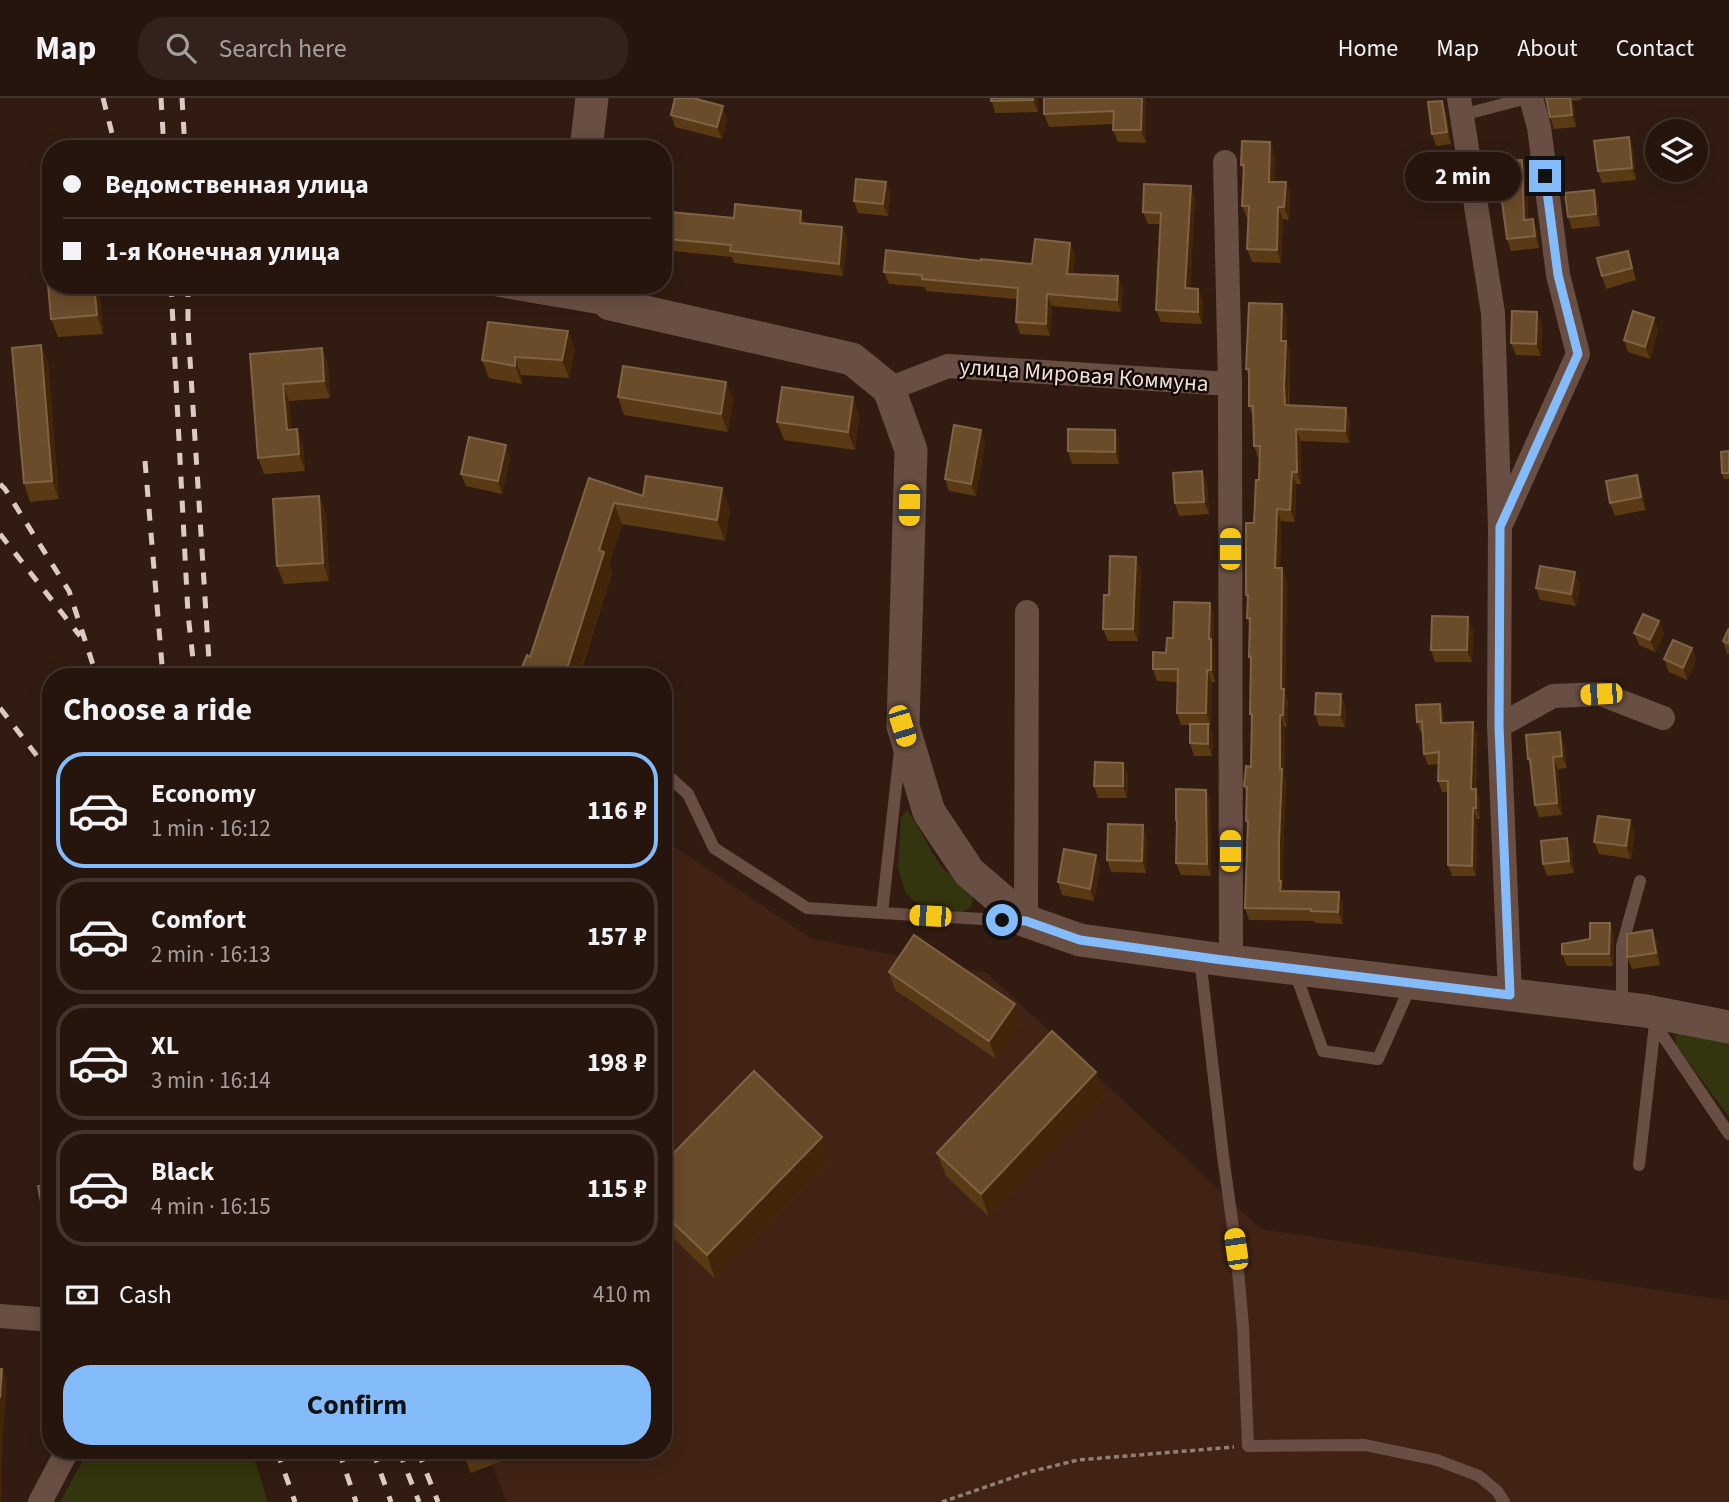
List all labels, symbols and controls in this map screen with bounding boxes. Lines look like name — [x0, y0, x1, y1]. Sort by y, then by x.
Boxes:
search box — [138, 17, 628, 80]
text: Map — [35, 25, 96, 72]
icon: search — [162, 29, 200, 67]
text: Search here — [218, 30, 347, 67]
text: Home — [1338, 31, 1398, 66]
text: Map — [1436, 31, 1479, 66]
text: About — [1517, 31, 1578, 66]
text: Contact — [1616, 31, 1694, 66]
map controls — [1645, 119, 1708, 182]
button: layers — [1645, 119, 1708, 182]
callout: 2 min — [1405, 152, 1520, 200]
text: 2 min — [1435, 160, 1491, 193]
route end — [1529, 160, 1561, 192]
text: Ведомственная улица — [105, 166, 369, 203]
text: 1-я Конечная улица — [105, 233, 340, 270]
street label: улица Мировая Коммуна — [958, 350, 1210, 400]
car — [899, 484, 920, 526]
car — [1220, 528, 1241, 570]
car — [1580, 682, 1623, 706]
text: Choose a ride — [63, 687, 252, 733]
car — [886, 703, 919, 749]
text: Economy — [151, 775, 256, 812]
icon: car — [67, 779, 130, 842]
text: 116 ₽ — [587, 792, 647, 829]
text: 1 min · 16:12 — [151, 812, 271, 845]
car — [1220, 830, 1241, 872]
text: Comfort — [151, 901, 246, 938]
car — [909, 904, 952, 928]
route start — [986, 904, 1018, 936]
icon: car — [67, 905, 130, 968]
text: 157 ₽ — [587, 918, 647, 955]
text: 2 min · 16:13 — [151, 938, 271, 971]
text: XL — [151, 1027, 179, 1064]
icon: car — [67, 1031, 130, 1094]
text: 198 ₽ — [587, 1044, 647, 1081]
text: 3 min · 16:14 — [151, 1064, 271, 1097]
text: Black — [151, 1153, 214, 1190]
icon: car — [67, 1157, 130, 1220]
text: 115 ₽ — [587, 1170, 647, 1207]
text: 4 min · 16:15 — [151, 1190, 271, 1223]
car — [1223, 1227, 1250, 1271]
icon: cash — [63, 1276, 101, 1314]
text: Cash — [119, 1276, 172, 1313]
text: 410 m — [593, 1278, 651, 1311]
button: Confirm — [63, 1365, 651, 1445]

